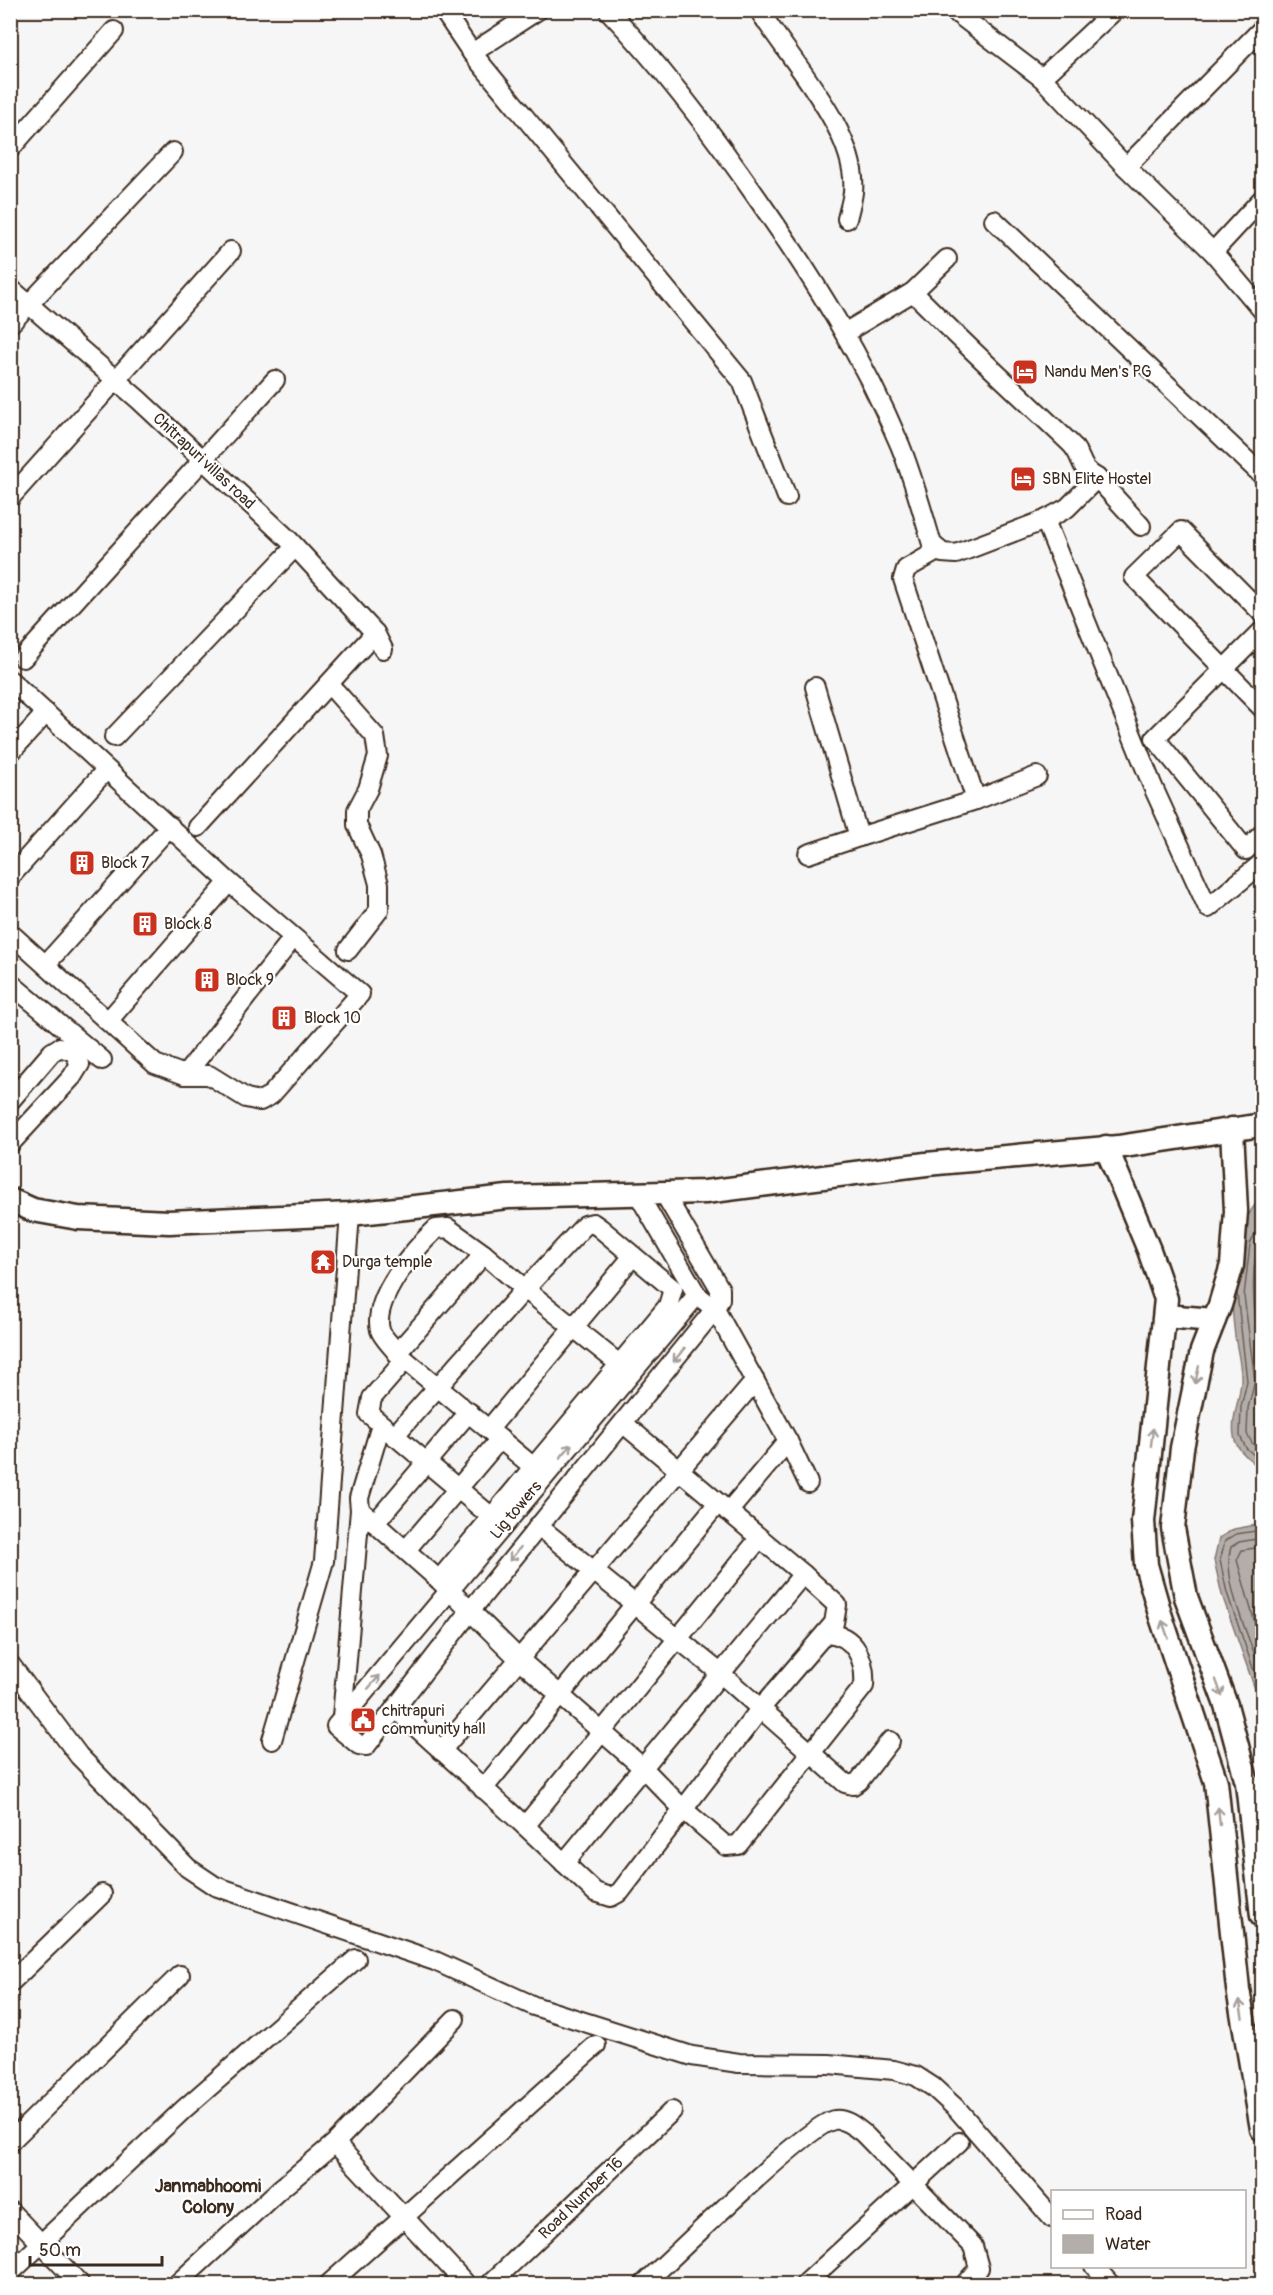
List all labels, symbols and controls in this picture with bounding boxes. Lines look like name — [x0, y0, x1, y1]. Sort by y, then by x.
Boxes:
hotel icon: Nandu Men's PG — [1010, 357, 1040, 387]
place label: Nandu Men's PG — [1044, 362, 1152, 382]
street label: Chitrapuri villas road — [149, 408, 259, 514]
hotel icon: SBN Elite Hostel — [1008, 464, 1038, 494]
place label: SBN Elite Hostel — [1042, 469, 1151, 489]
building icon: Block 7 — [67, 848, 97, 878]
place label: Block 7 — [101, 853, 150, 873]
building icon: Block 8 — [130, 909, 160, 939]
place label: Block 8 — [164, 914, 212, 934]
building icon: Block 9 — [192, 965, 222, 995]
place label: Block 9 — [226, 970, 274, 990]
building icon: Block 10 — [269, 1003, 299, 1033]
place label: Block 10 — [304, 1008, 361, 1028]
temple icon: Durga temple — [308, 1247, 338, 1277]
place label: Durga temple — [342, 1252, 432, 1272]
one-way arrow — [673, 1347, 686, 1363]
one-way arrow — [1191, 1365, 1202, 1385]
one-way arrow — [1147, 1428, 1158, 1448]
one-way arrow — [559, 1444, 573, 1459]
street label: Lig towers — [486, 1477, 546, 1543]
one-way arrow — [509, 1546, 522, 1562]
one-way arrow — [1158, 1620, 1169, 1639]
one-way arrow — [367, 1674, 381, 1689]
one-way arrow — [1215, 1678, 1226, 1696]
place label: chitrapuri community hall — [382, 1701, 486, 1739]
public building icon: chitrapuri community hall — [348, 1705, 378, 1735]
one-way arrow — [1213, 1806, 1224, 1826]
one-way arrow — [1235, 2000, 1246, 2020]
street label: Road Number 16 — [535, 2153, 627, 2243]
district label: Janmabhoomi Colony — [155, 2175, 261, 2219]
legend — [1051, 2190, 1246, 2268]
text: Road — [1105, 2203, 1142, 2226]
scale bar — [30, 2229, 162, 2267]
text: Water — [1105, 2233, 1151, 2256]
text: 50 m — [39, 2239, 81, 2262]

